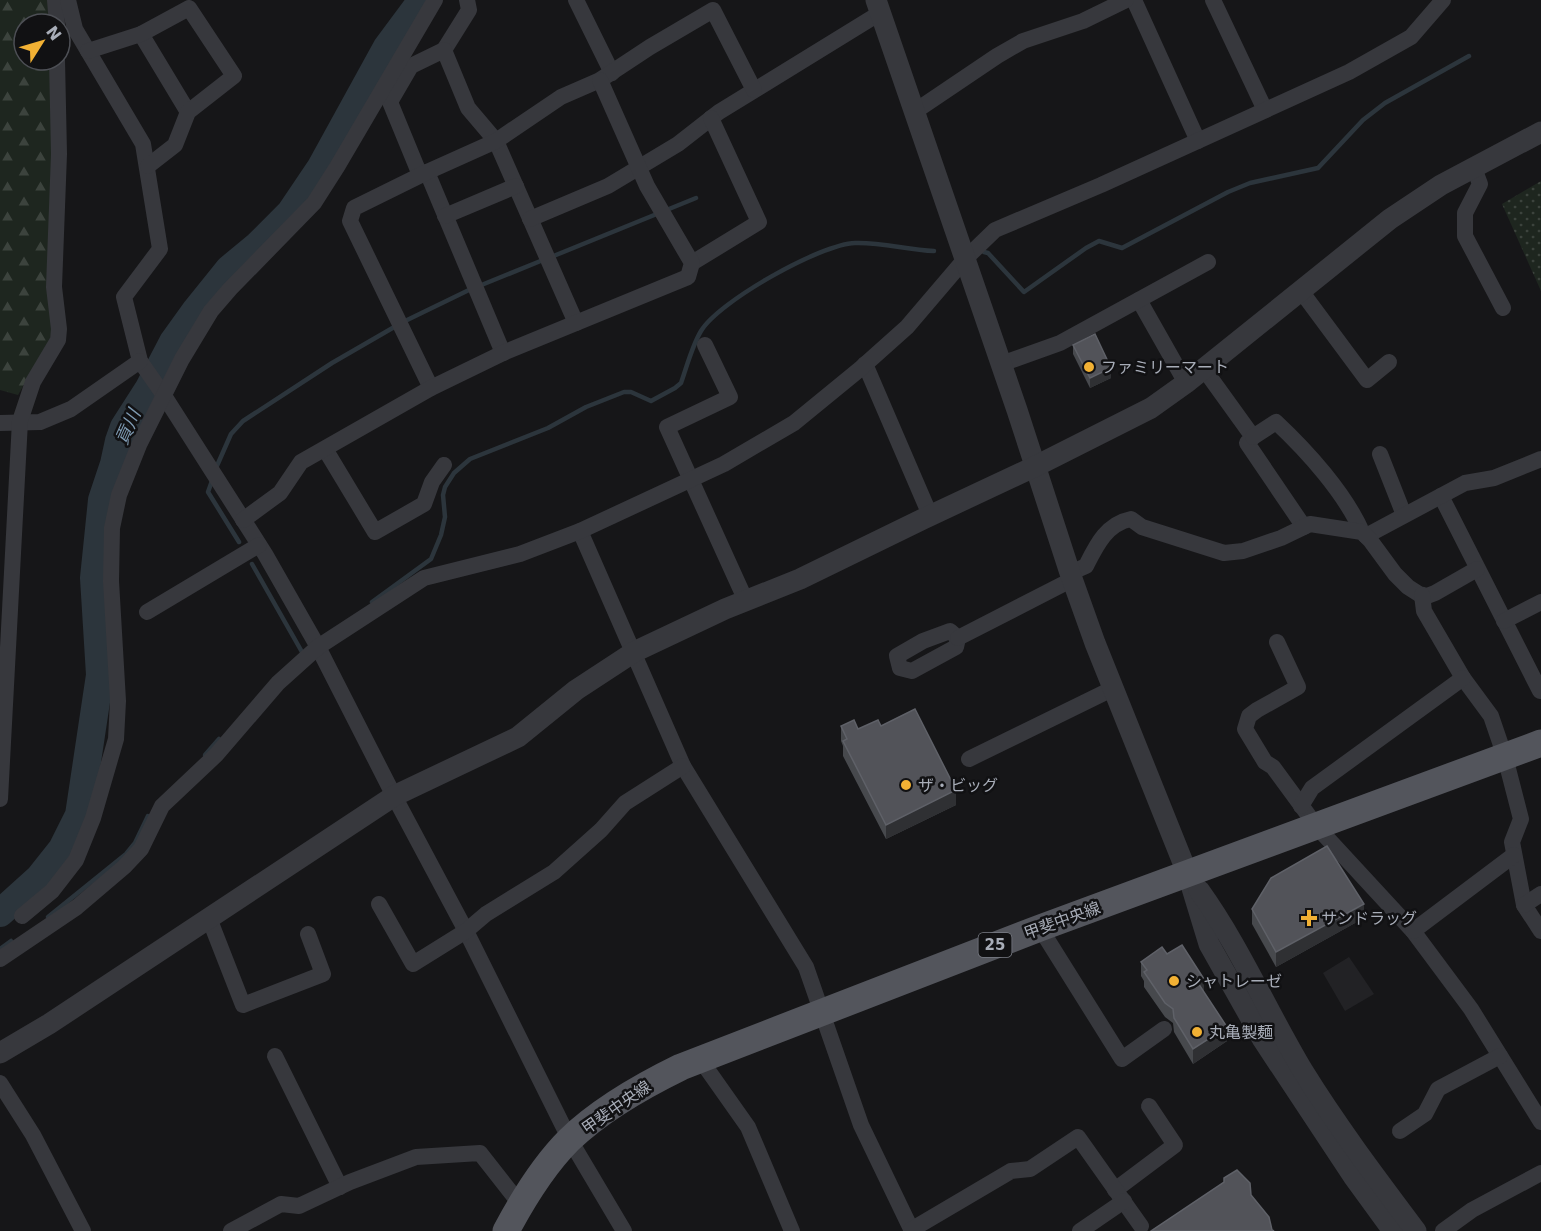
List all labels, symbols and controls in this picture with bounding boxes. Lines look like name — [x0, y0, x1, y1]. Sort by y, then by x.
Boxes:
north arrow — [12, 12, 72, 72]
text: N — [42, 22, 65, 44]
place label: ファミリーマート — [1101, 358, 1229, 377]
marker: ファミリーマート — [1082, 360, 1096, 374]
water label: 貢川 — [111, 404, 145, 448]
place label: ザ・ビッグ — [918, 776, 998, 795]
marker: ザ・ビッグ — [899, 778, 913, 792]
street label: 甲斐中央線 — [1021, 898, 1103, 943]
place label: サンドラッグ — [1321, 909, 1417, 928]
marker: サンドラッグ — [1302, 911, 1316, 925]
road number: 25 — [978, 933, 1012, 957]
place label: シャトレーゼ — [1186, 972, 1282, 991]
marker: シャトレーゼ — [1167, 974, 1181, 988]
place label: 丸亀製麺 — [1209, 1023, 1273, 1042]
marker: 丸亀製麺 — [1190, 1025, 1204, 1039]
street label: 甲斐中央線 — [578, 1077, 655, 1138]

